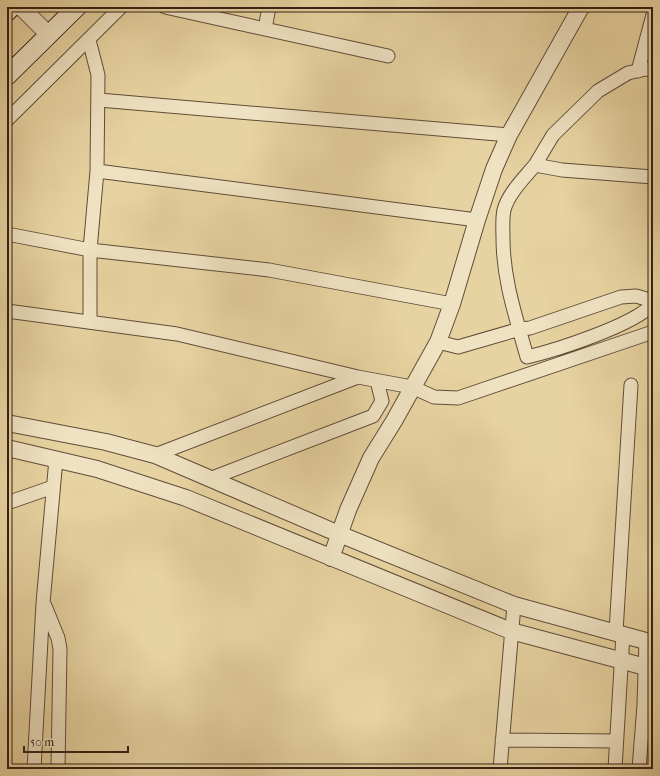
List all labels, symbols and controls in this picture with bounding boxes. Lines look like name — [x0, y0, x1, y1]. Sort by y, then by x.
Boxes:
scale bar — [24, 728, 128, 754]
text: 50 m — [30, 735, 54, 749]

